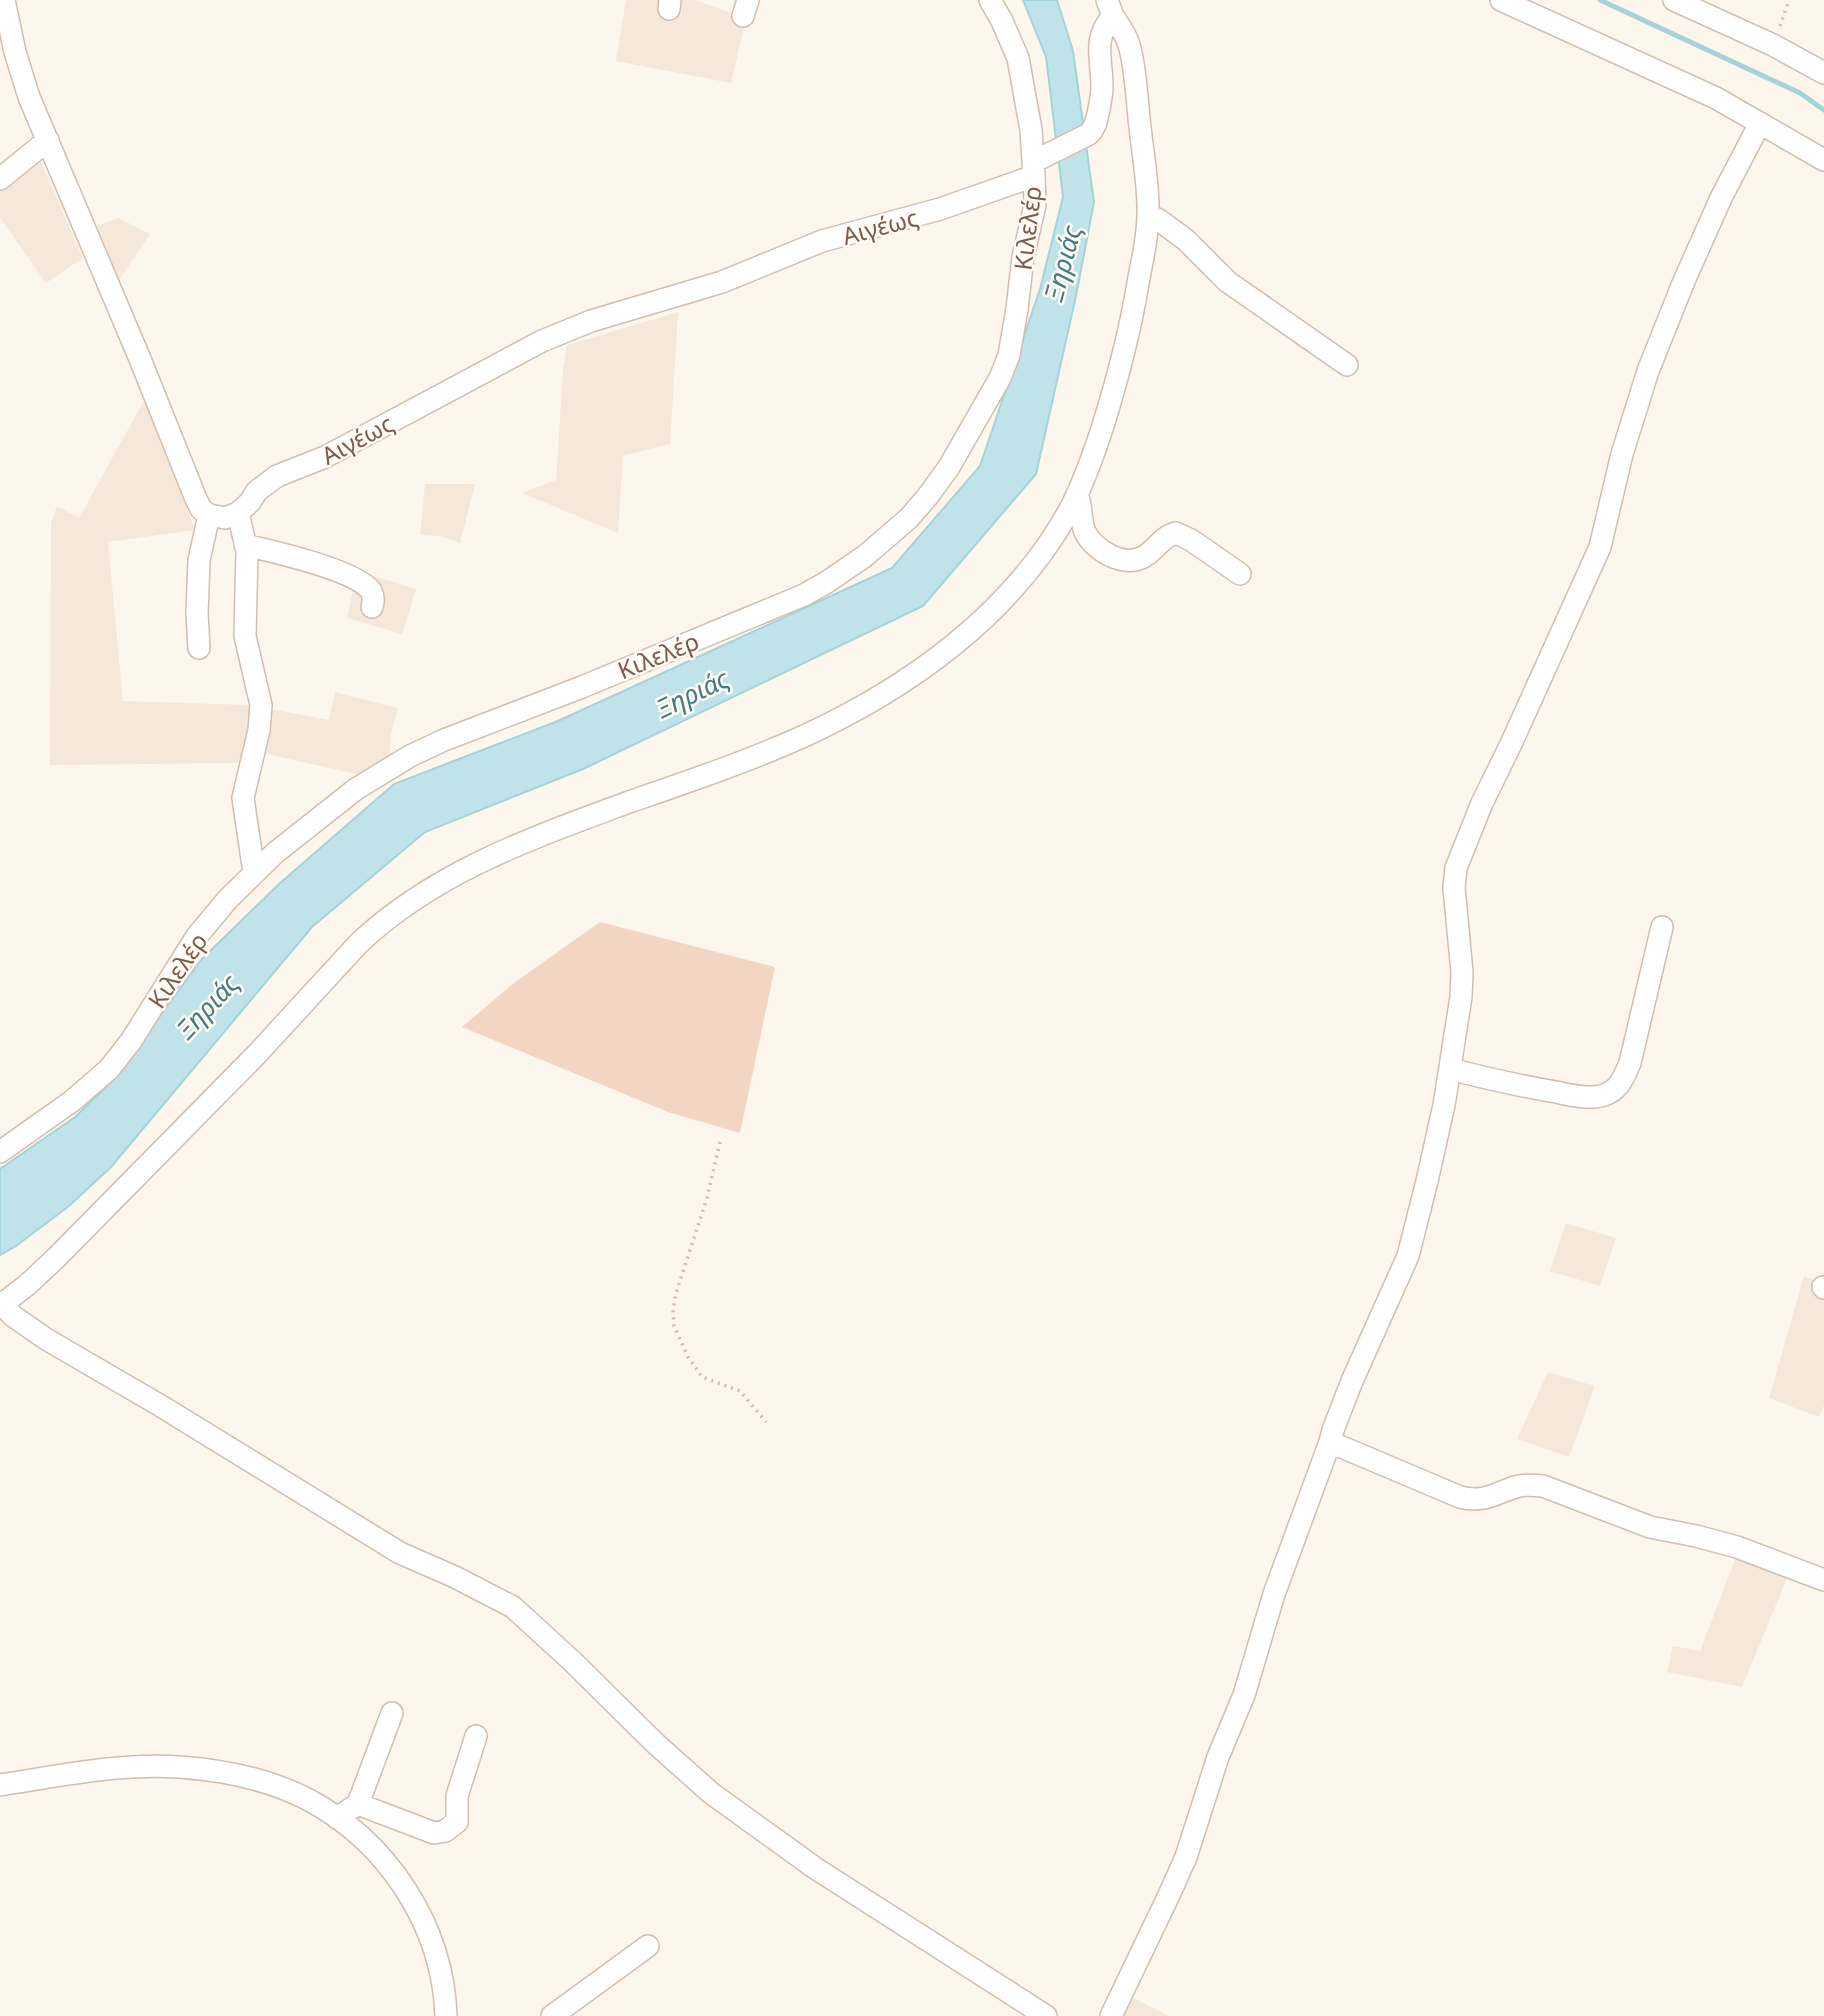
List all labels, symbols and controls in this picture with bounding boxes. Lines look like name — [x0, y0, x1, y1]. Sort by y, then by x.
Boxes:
street label: Κιλελέρ — [1005, 184, 1049, 272]
street label: Αιγέως — [838, 200, 922, 252]
water label: Ξηριάς — [1034, 220, 1090, 306]
street label: Αιγέως — [315, 406, 399, 472]
street label: Κιλελέρ — [613, 624, 703, 686]
water label: Ξηριάς — [648, 660, 735, 727]
street label: Κιλελέρ — [140, 926, 214, 1014]
water label: Ξηριάς — [167, 965, 247, 1047]

